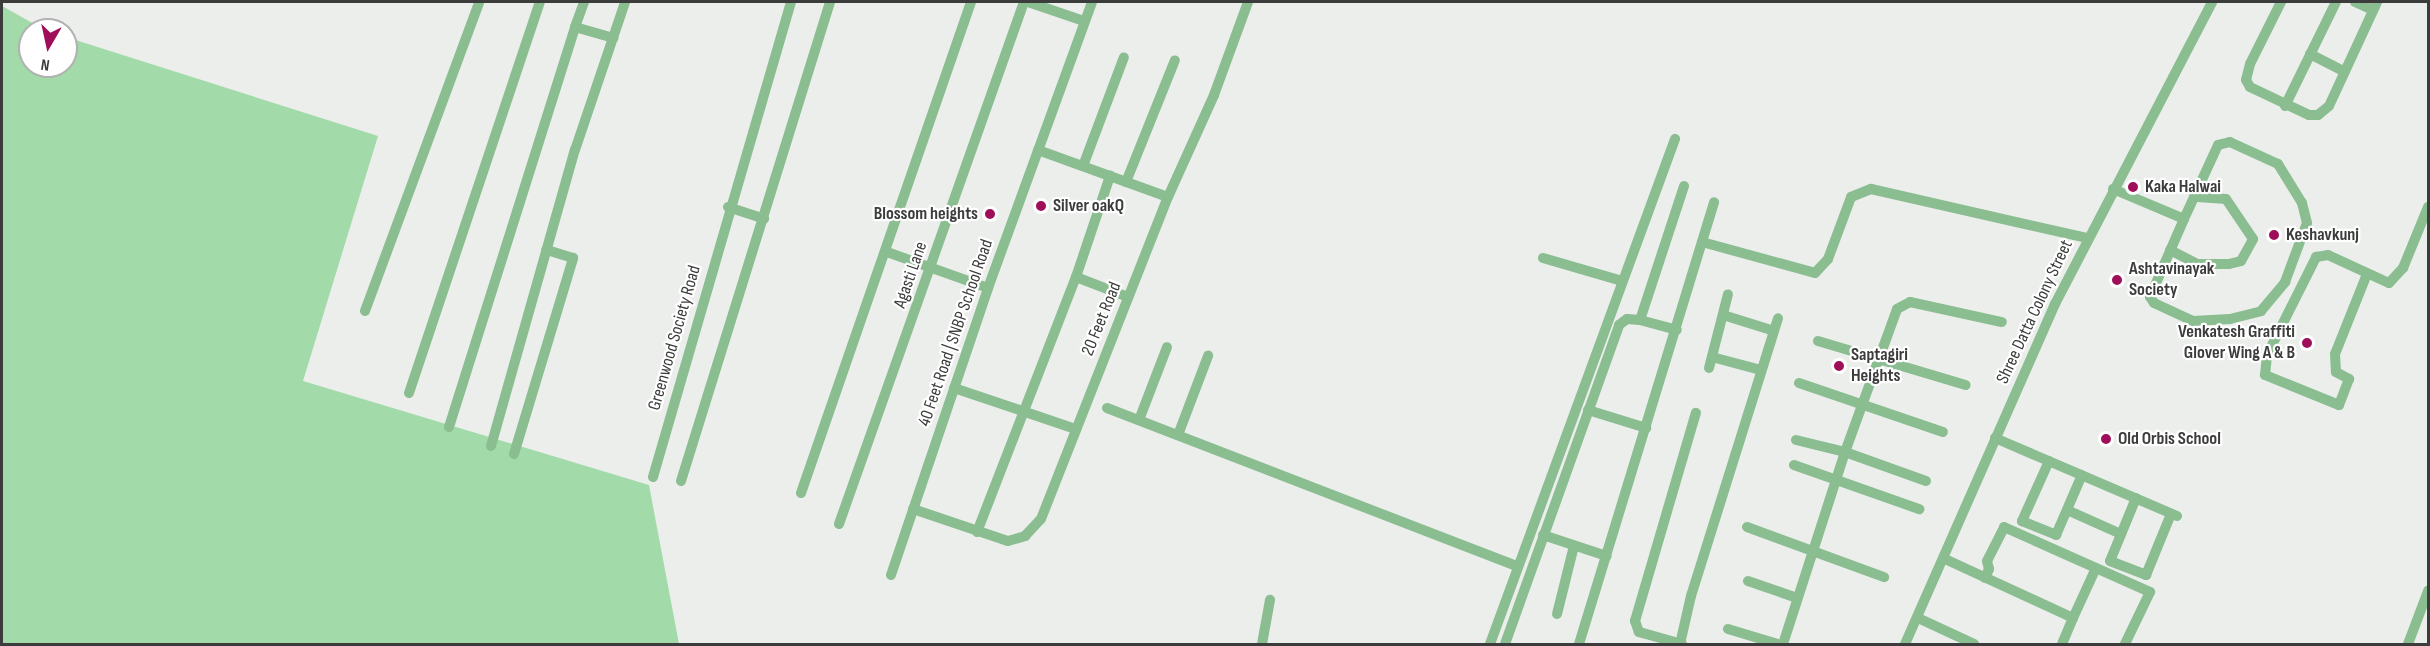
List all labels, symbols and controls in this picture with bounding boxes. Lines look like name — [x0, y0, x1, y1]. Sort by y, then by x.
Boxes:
north arrow — [18, 18, 78, 78]
text: N — [40, 54, 51, 74]
place label: Kaka Halwai — [2145, 176, 2221, 198]
marker: Kaka Halwai — [2126, 180, 2140, 194]
place label: Silver oakQ — [1053, 195, 1124, 217]
marker: Silver oakQ — [1034, 199, 1048, 213]
place label: Blossom heights — [874, 203, 978, 225]
marker: Blossom heights — [983, 207, 997, 221]
place label: Keshavkunj — [2286, 224, 2359, 246]
marker: Keshavkunj — [2267, 228, 2281, 242]
street label: 40 Feet Road | SNBP School Road — [914, 237, 998, 429]
street label: Shree Datta Colony Street — [1992, 237, 2078, 387]
street label: Agasti Lane — [890, 239, 932, 311]
place label: Ashtavinayak Society — [2129, 259, 2214, 302]
street label: Greenwood Society Road — [644, 263, 706, 413]
marker: Ashtavinayak Society — [2110, 273, 2124, 287]
street label: 20 Feet Road — [1077, 279, 1127, 359]
place label: Venkatesh Graffiti Glover Wing A & B — [2178, 322, 2295, 364]
marker: Venkatesh Graffiti Glover Wing A & B — [2300, 336, 2314, 350]
place label: Saptagiri Heights — [1851, 345, 1908, 388]
marker: Saptagiri Heights — [1832, 359, 1846, 373]
place label: Old Orbis School — [2118, 428, 2221, 450]
marker: Old Orbis School — [2099, 432, 2113, 446]

